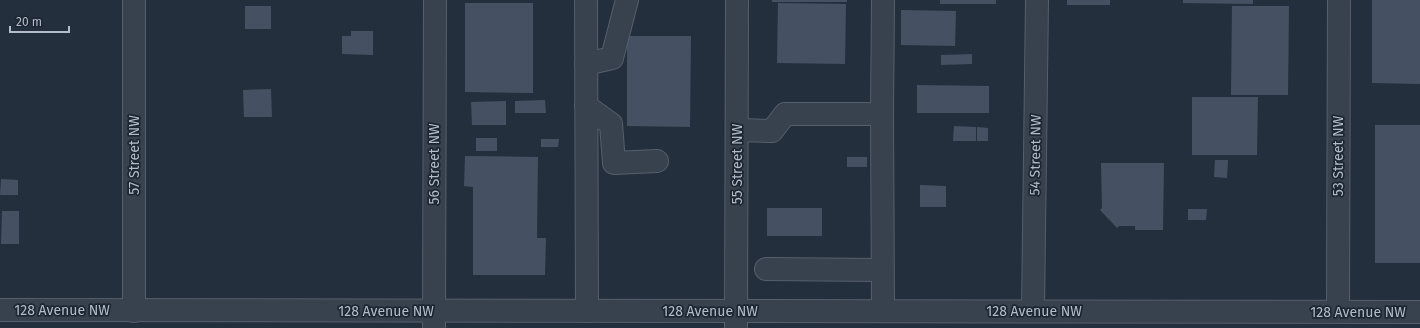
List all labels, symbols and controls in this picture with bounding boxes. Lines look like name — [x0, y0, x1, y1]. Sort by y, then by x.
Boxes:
scale bar — [10, 8, 69, 34]
text: 20 m — [16, 15, 42, 29]
street label: 54 Street NW — [1026, 114, 1045, 196]
street label: 57 Street NW — [126, 115, 143, 195]
street label: 53 Street NW — [1330, 115, 1347, 196]
street label: 56 Street NW — [426, 123, 443, 205]
street label: 55 Street NW — [729, 123, 746, 204]
street label: 128 Avenue NW — [14, 302, 110, 319]
street label: 128 Avenue NW — [338, 303, 434, 320]
street label: 128 Avenue NW — [662, 303, 758, 320]
street label: 128 Avenue NW — [986, 303, 1082, 320]
street label: 128 Avenue NW — [1310, 304, 1406, 321]

